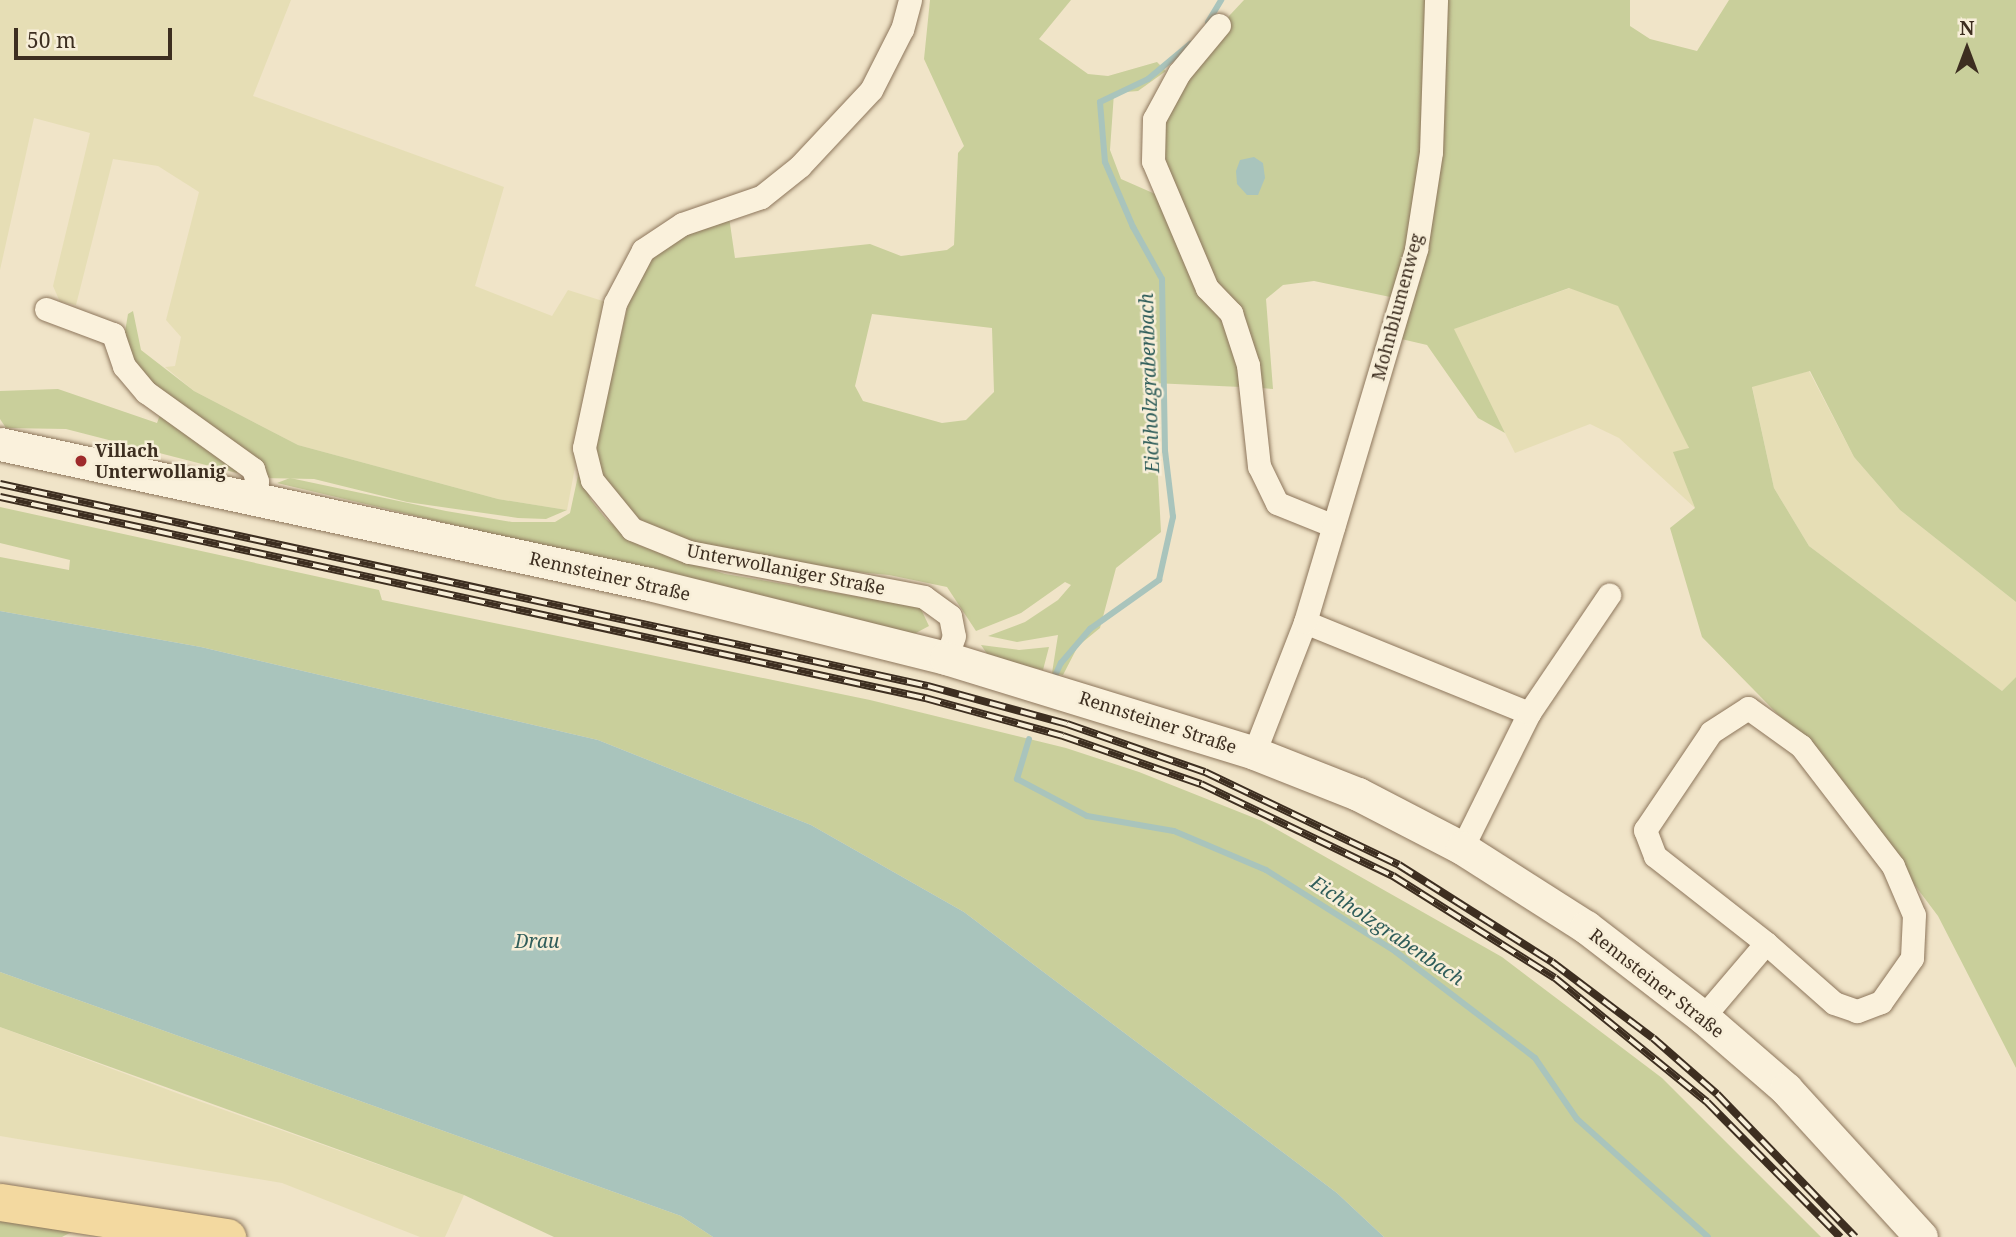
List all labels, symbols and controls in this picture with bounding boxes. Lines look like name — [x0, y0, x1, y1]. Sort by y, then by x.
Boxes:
scale bar — [18, 14, 175, 58]
north arrow — [1932, 14, 2002, 84]
text: N — [1960, 15, 1974, 41]
text: 50 m — [27, 26, 76, 54]
street label: Mohnblumenweg — [1367, 231, 1427, 383]
water label: Eichholzgrabenbach — [1135, 293, 1165, 473]
place label: Villach Unterwollanig — [95, 440, 226, 482]
marker: Villach Unterwollanig — [73, 453, 89, 469]
street label: Unterwollaniger Straße — [685, 539, 887, 599]
street label: Rennsteiner Straße — [527, 547, 693, 605]
street label: Rennsteiner Straße — [1076, 686, 1240, 758]
water label: Eichholzgrabenbach — [1306, 871, 1468, 991]
street label: Rennsteiner Straße — [1586, 924, 1728, 1042]
water label: Drau — [515, 931, 559, 953]

